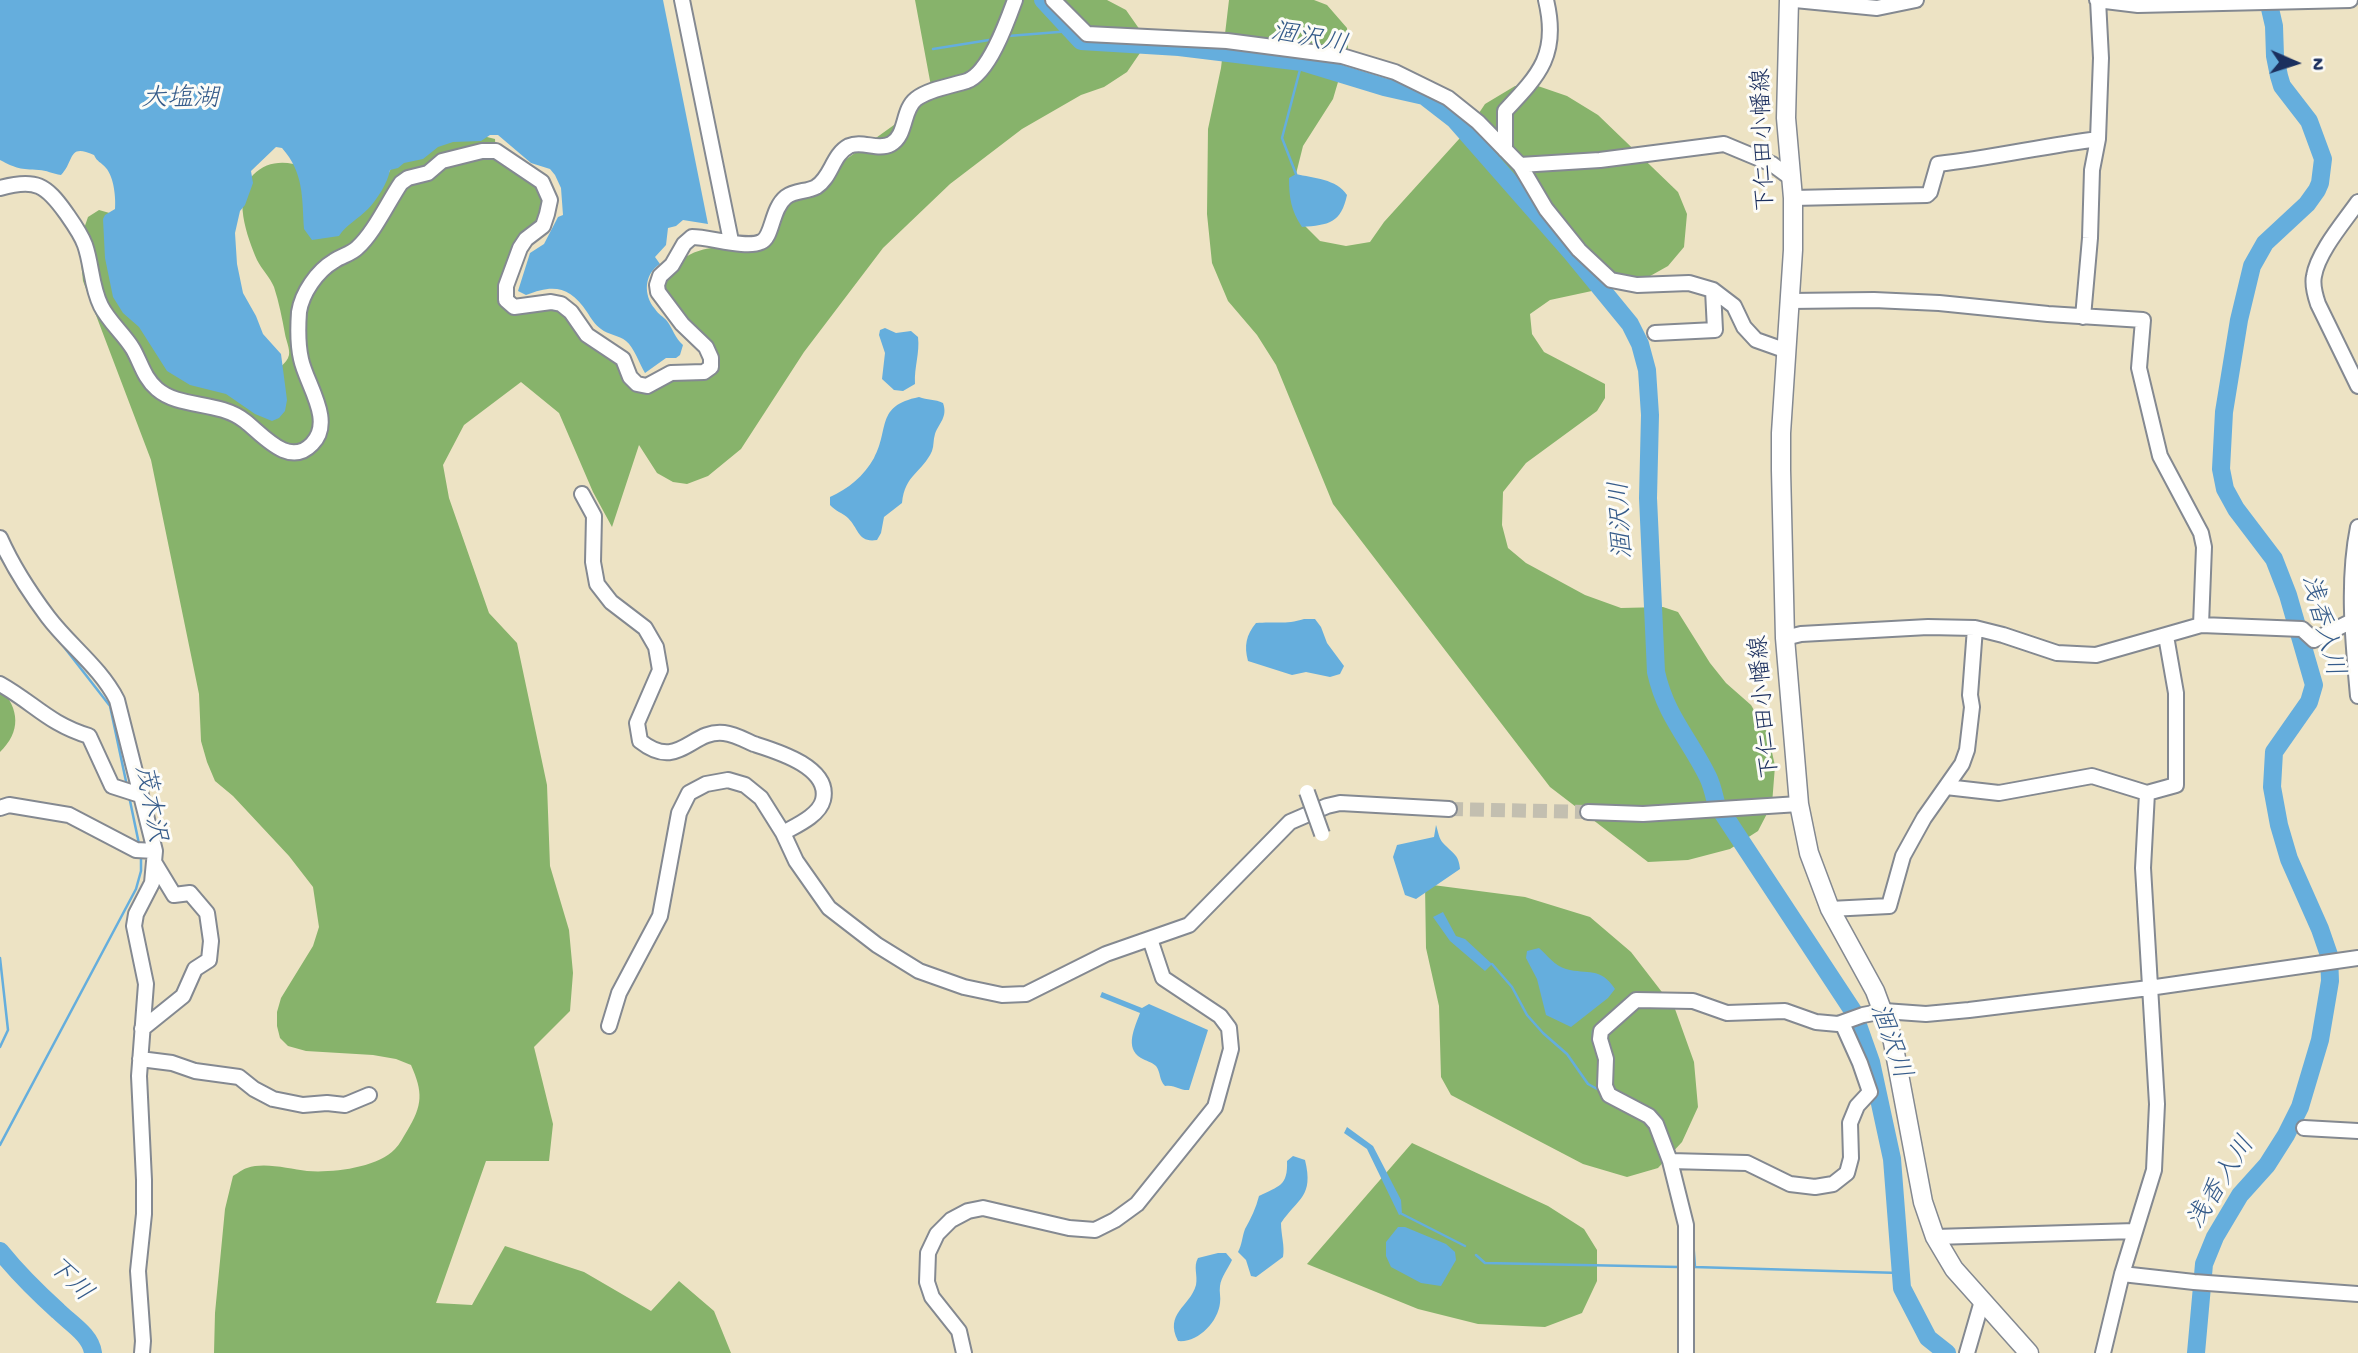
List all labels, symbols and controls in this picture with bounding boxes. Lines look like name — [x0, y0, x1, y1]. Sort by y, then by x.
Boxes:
water label: 涸沢川 — [1268, 18, 1350, 64]
north arrow — [2260, 28, 2330, 98]
text: N — [2305, 57, 2328, 71]
street label: 下仁田小幡線 — [1749, 68, 1783, 212]
water label: 大塩湖 — [141, 85, 219, 117]
water label: 涸沢川 — [1606, 480, 1642, 560]
water label: 浅香入川 — [2291, 572, 2349, 680]
street label: 下仁田小幡線 — [1746, 634, 1788, 780]
water label: 茂木沢 — [125, 763, 171, 845]
water label: 涸沢川 — [1861, 1000, 1915, 1084]
water label: 浅香入川 — [2182, 1132, 2264, 1236]
water label: 下川 — [39, 1252, 97, 1310]

